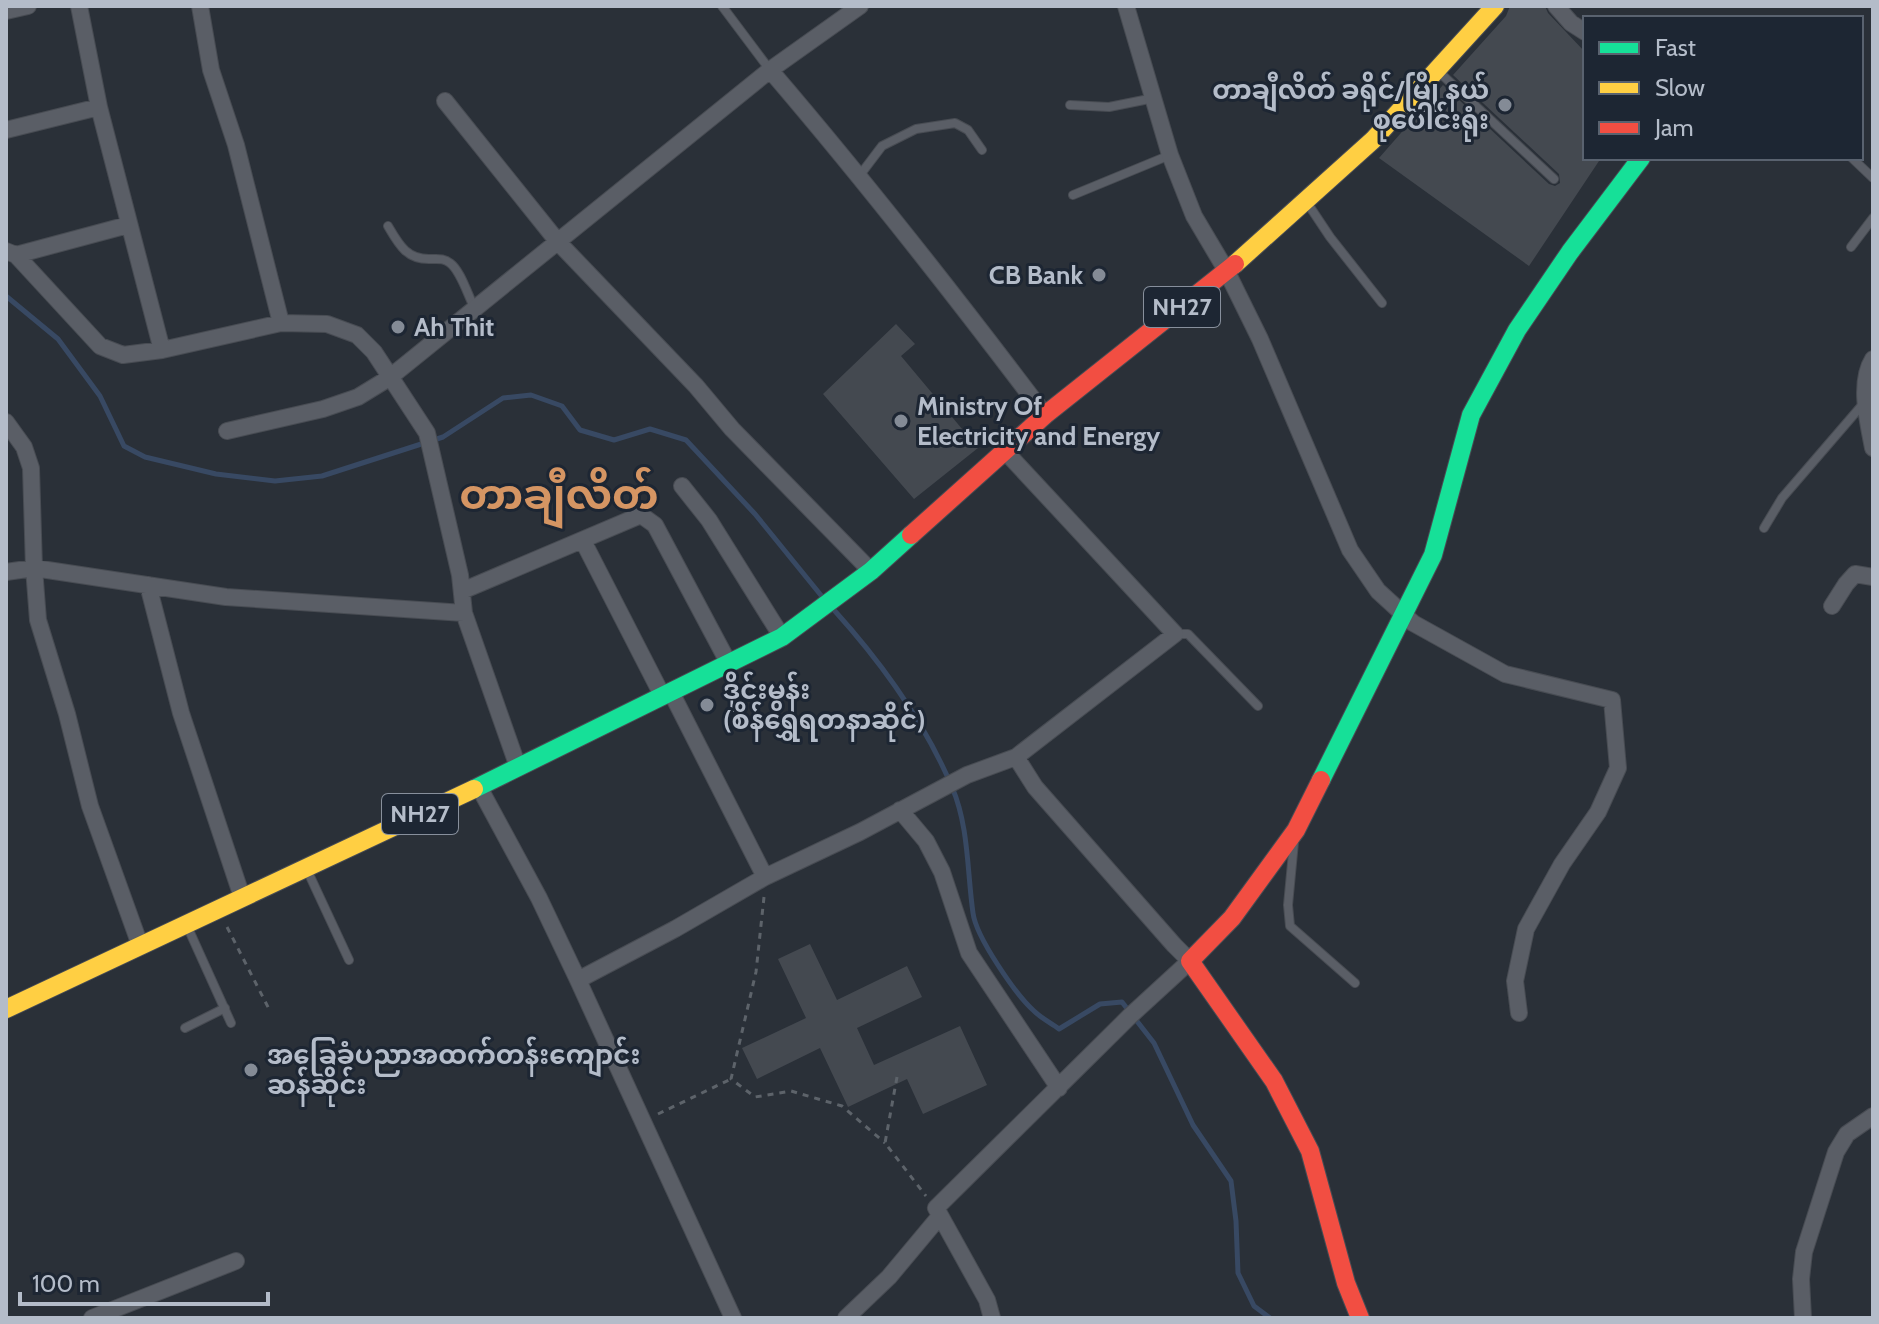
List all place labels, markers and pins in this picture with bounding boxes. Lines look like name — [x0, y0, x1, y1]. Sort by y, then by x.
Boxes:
place label: တာချီလိတ် ခရိုင်/မြို့နယ် စုပေါင်းရုံး — [1212, 71, 1489, 142]
marker: တာချီလိတ် ခရိုင်/မြို့နယ် စုပေါင်းရုံး — [1496, 96, 1514, 114]
place label: CB Bank — [989, 259, 1083, 291]
marker: CB Bank — [1090, 266, 1108, 284]
place label: Ah Thit — [414, 311, 494, 343]
marker: Ah Thit — [389, 318, 407, 336]
place label: Ministry Of Electricity and Energy — [917, 390, 1160, 452]
marker: Ministry Of Electricity and Energy — [892, 412, 910, 430]
place label: ဒိုင်းမွန်း (စိန်ရွှေရတနာဆိုင်) — [723, 671, 926, 742]
marker: ဒိုင်းမွန်း (စိန်ရွှေရတနာဆိုင်) — [698, 696, 716, 714]
place label: အခြေခံပညာအထက်တန်းကျောင်း ဆန်ဆိုင်း — [267, 1036, 640, 1107]
marker: အခြေခံပညာအထက်တန်းကျောင်း ဆန်ဆိုင်း — [242, 1061, 260, 1079]

